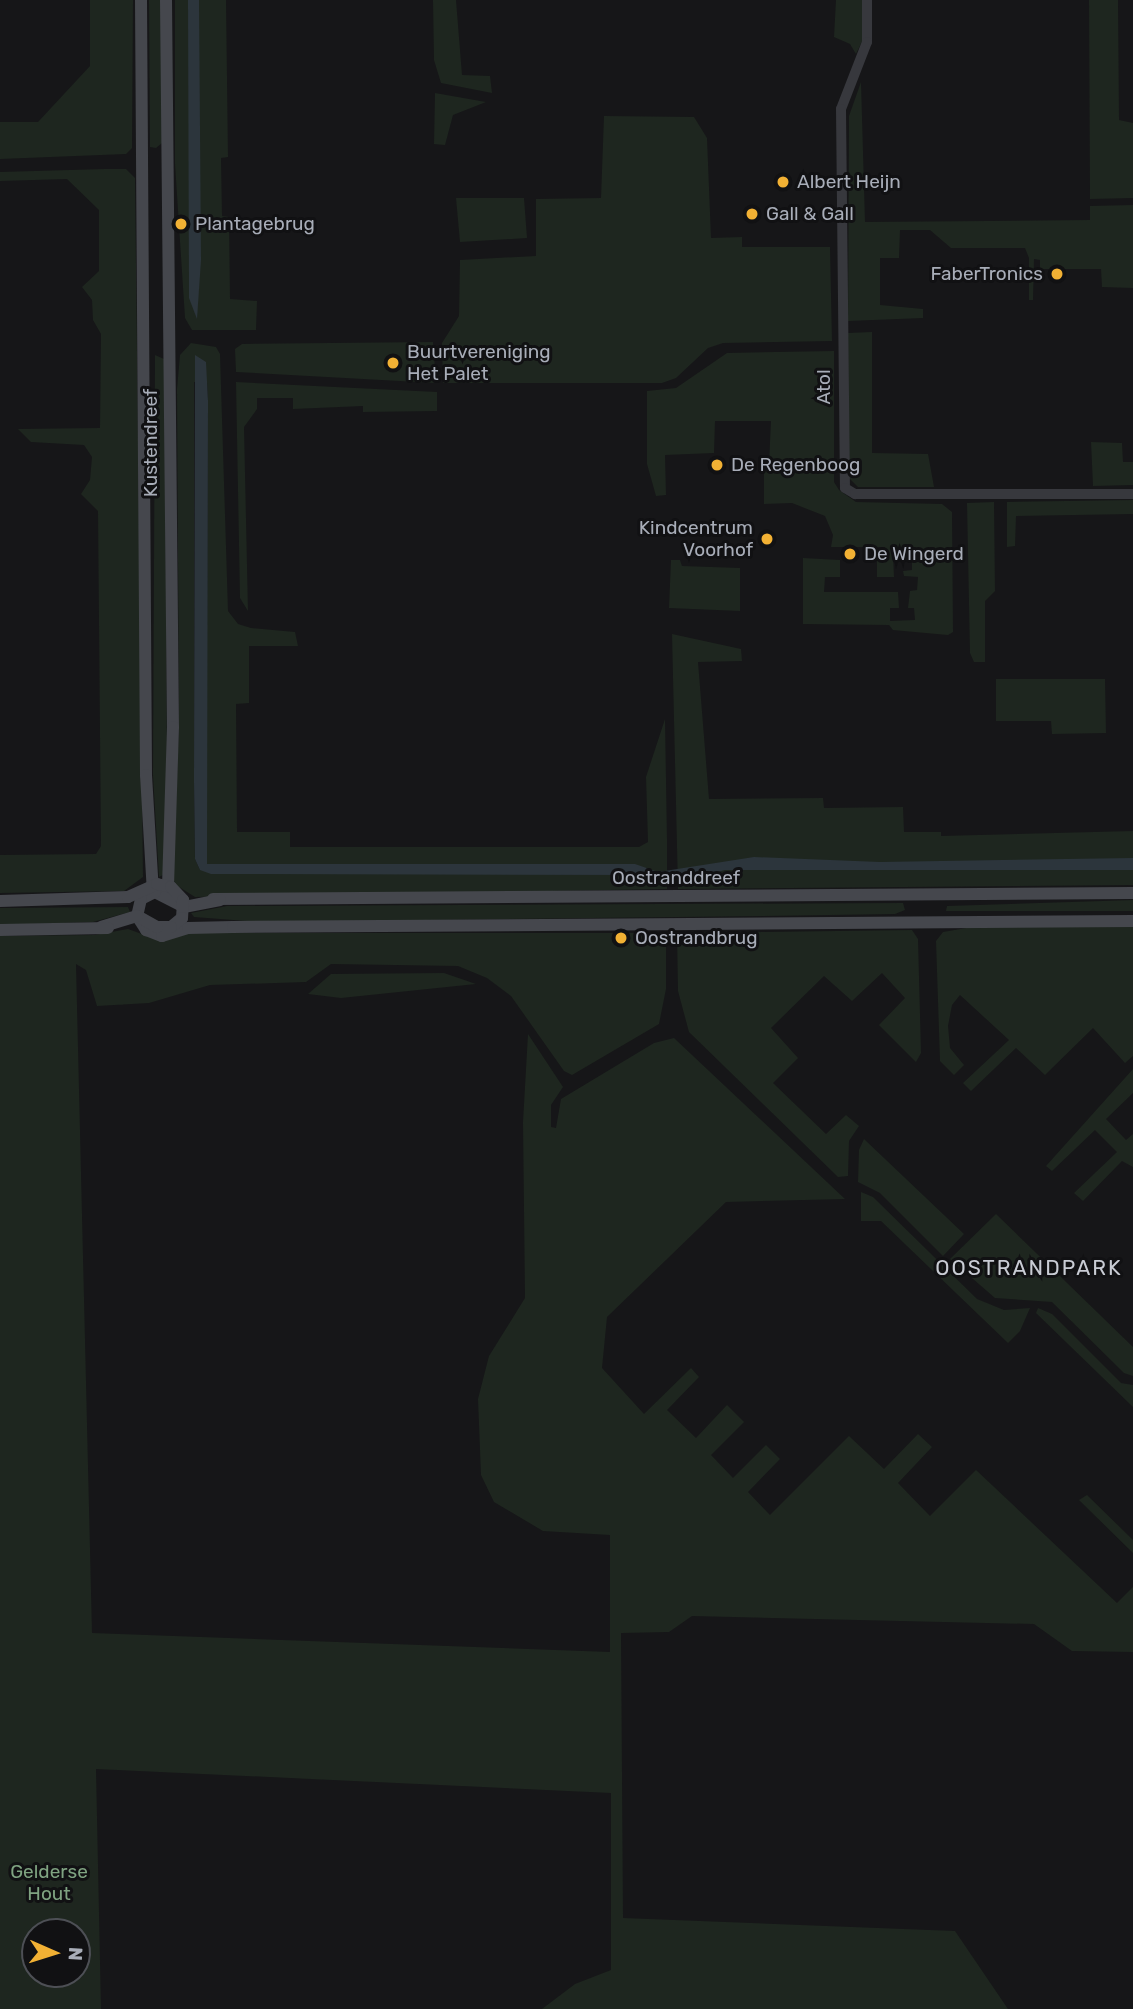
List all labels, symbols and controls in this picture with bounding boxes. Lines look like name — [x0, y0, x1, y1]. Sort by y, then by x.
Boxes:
place label: Albert Heijn — [797, 171, 901, 193]
marker: Albert Heijn — [775, 174, 791, 190]
place label: Gall & Gall — [766, 203, 854, 225]
marker: Gall & Gall — [744, 206, 760, 222]
place label: Plantagebrug — [195, 213, 315, 235]
marker: Plantagebrug — [173, 216, 189, 232]
place label: FaberTronics — [931, 263, 1043, 285]
marker: FaberTronics — [1049, 266, 1065, 282]
place label: Buurtvereniging Het Palet — [407, 341, 551, 385]
marker: Buurtvereniging Het Palet — [385, 355, 401, 371]
street label: Atol — [813, 369, 835, 405]
street label: Kustendreef — [140, 389, 162, 497]
place label: De Regenboog — [731, 454, 860, 476]
marker: De Regenboog — [709, 457, 725, 473]
place label: Kindcentrum Voorhof — [639, 517, 753, 561]
marker: Kindcentrum Voorhof — [759, 531, 775, 547]
place label: De Wingerd — [864, 543, 964, 565]
marker: De Wingerd — [842, 546, 858, 562]
street label: Oostranddreef — [612, 867, 740, 889]
place label: Oostrandbrug — [635, 927, 758, 949]
marker: Oostrandbrug — [613, 930, 629, 946]
district label: OOSTRANDPARK — [937, 1255, 1121, 1281]
park label: Gelderse Hout — [10, 1861, 88, 1905]
north arrow — [21, 1918, 91, 1988]
text: N — [64, 1947, 87, 1961]

